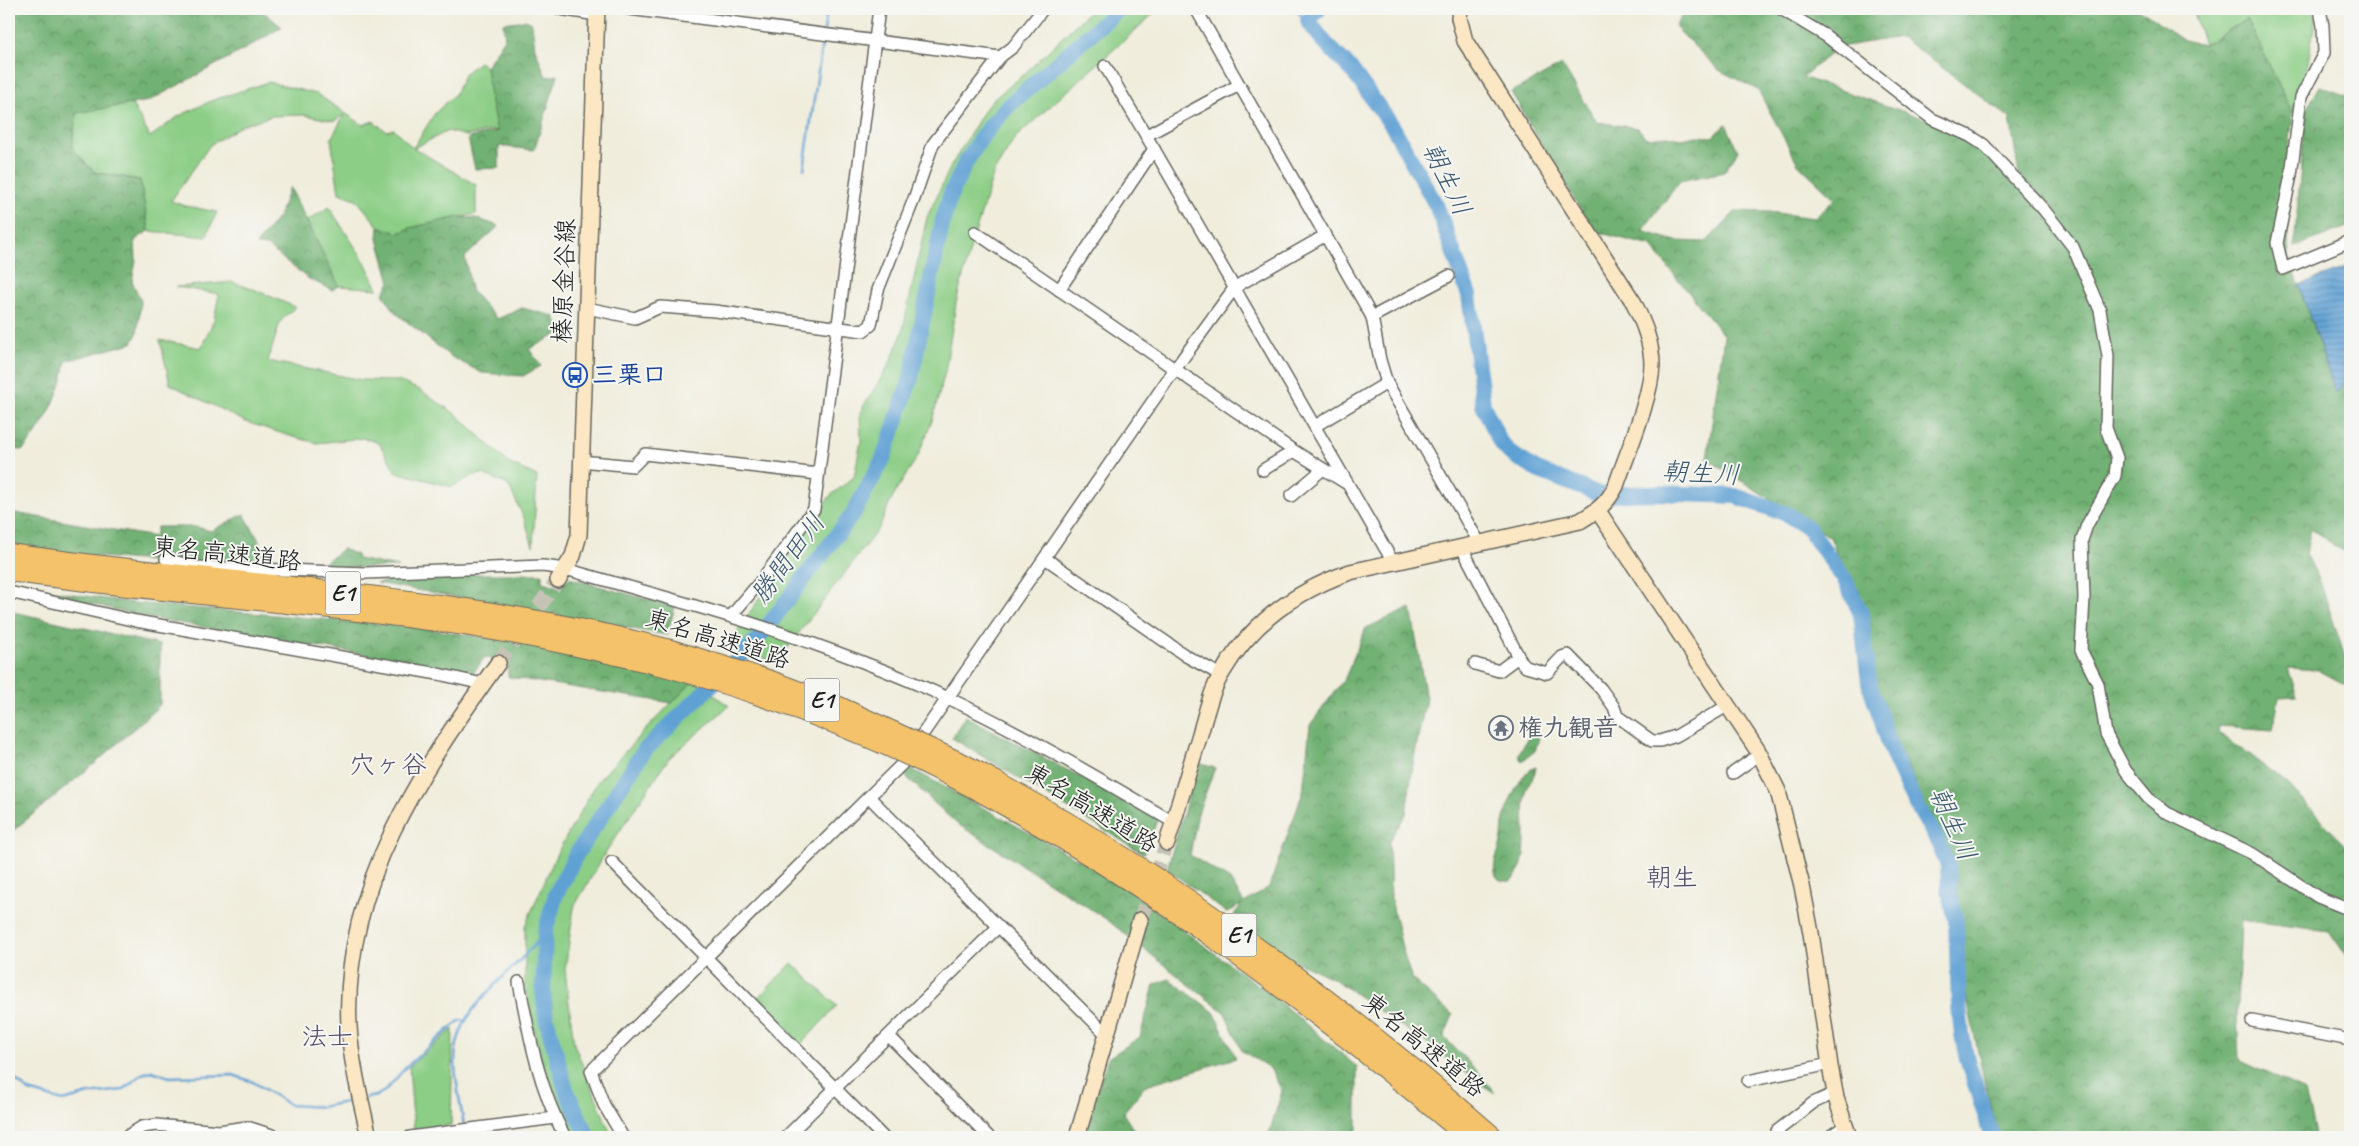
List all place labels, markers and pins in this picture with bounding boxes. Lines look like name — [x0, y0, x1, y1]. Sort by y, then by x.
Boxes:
place label: 三栗口 — [592, 359, 667, 391]
bus stop icon: 三栗口 — [562, 362, 588, 388]
place label: 権九観音 — [1518, 712, 1618, 744]
temple icon: 権九観音 — [1488, 715, 1514, 741]

